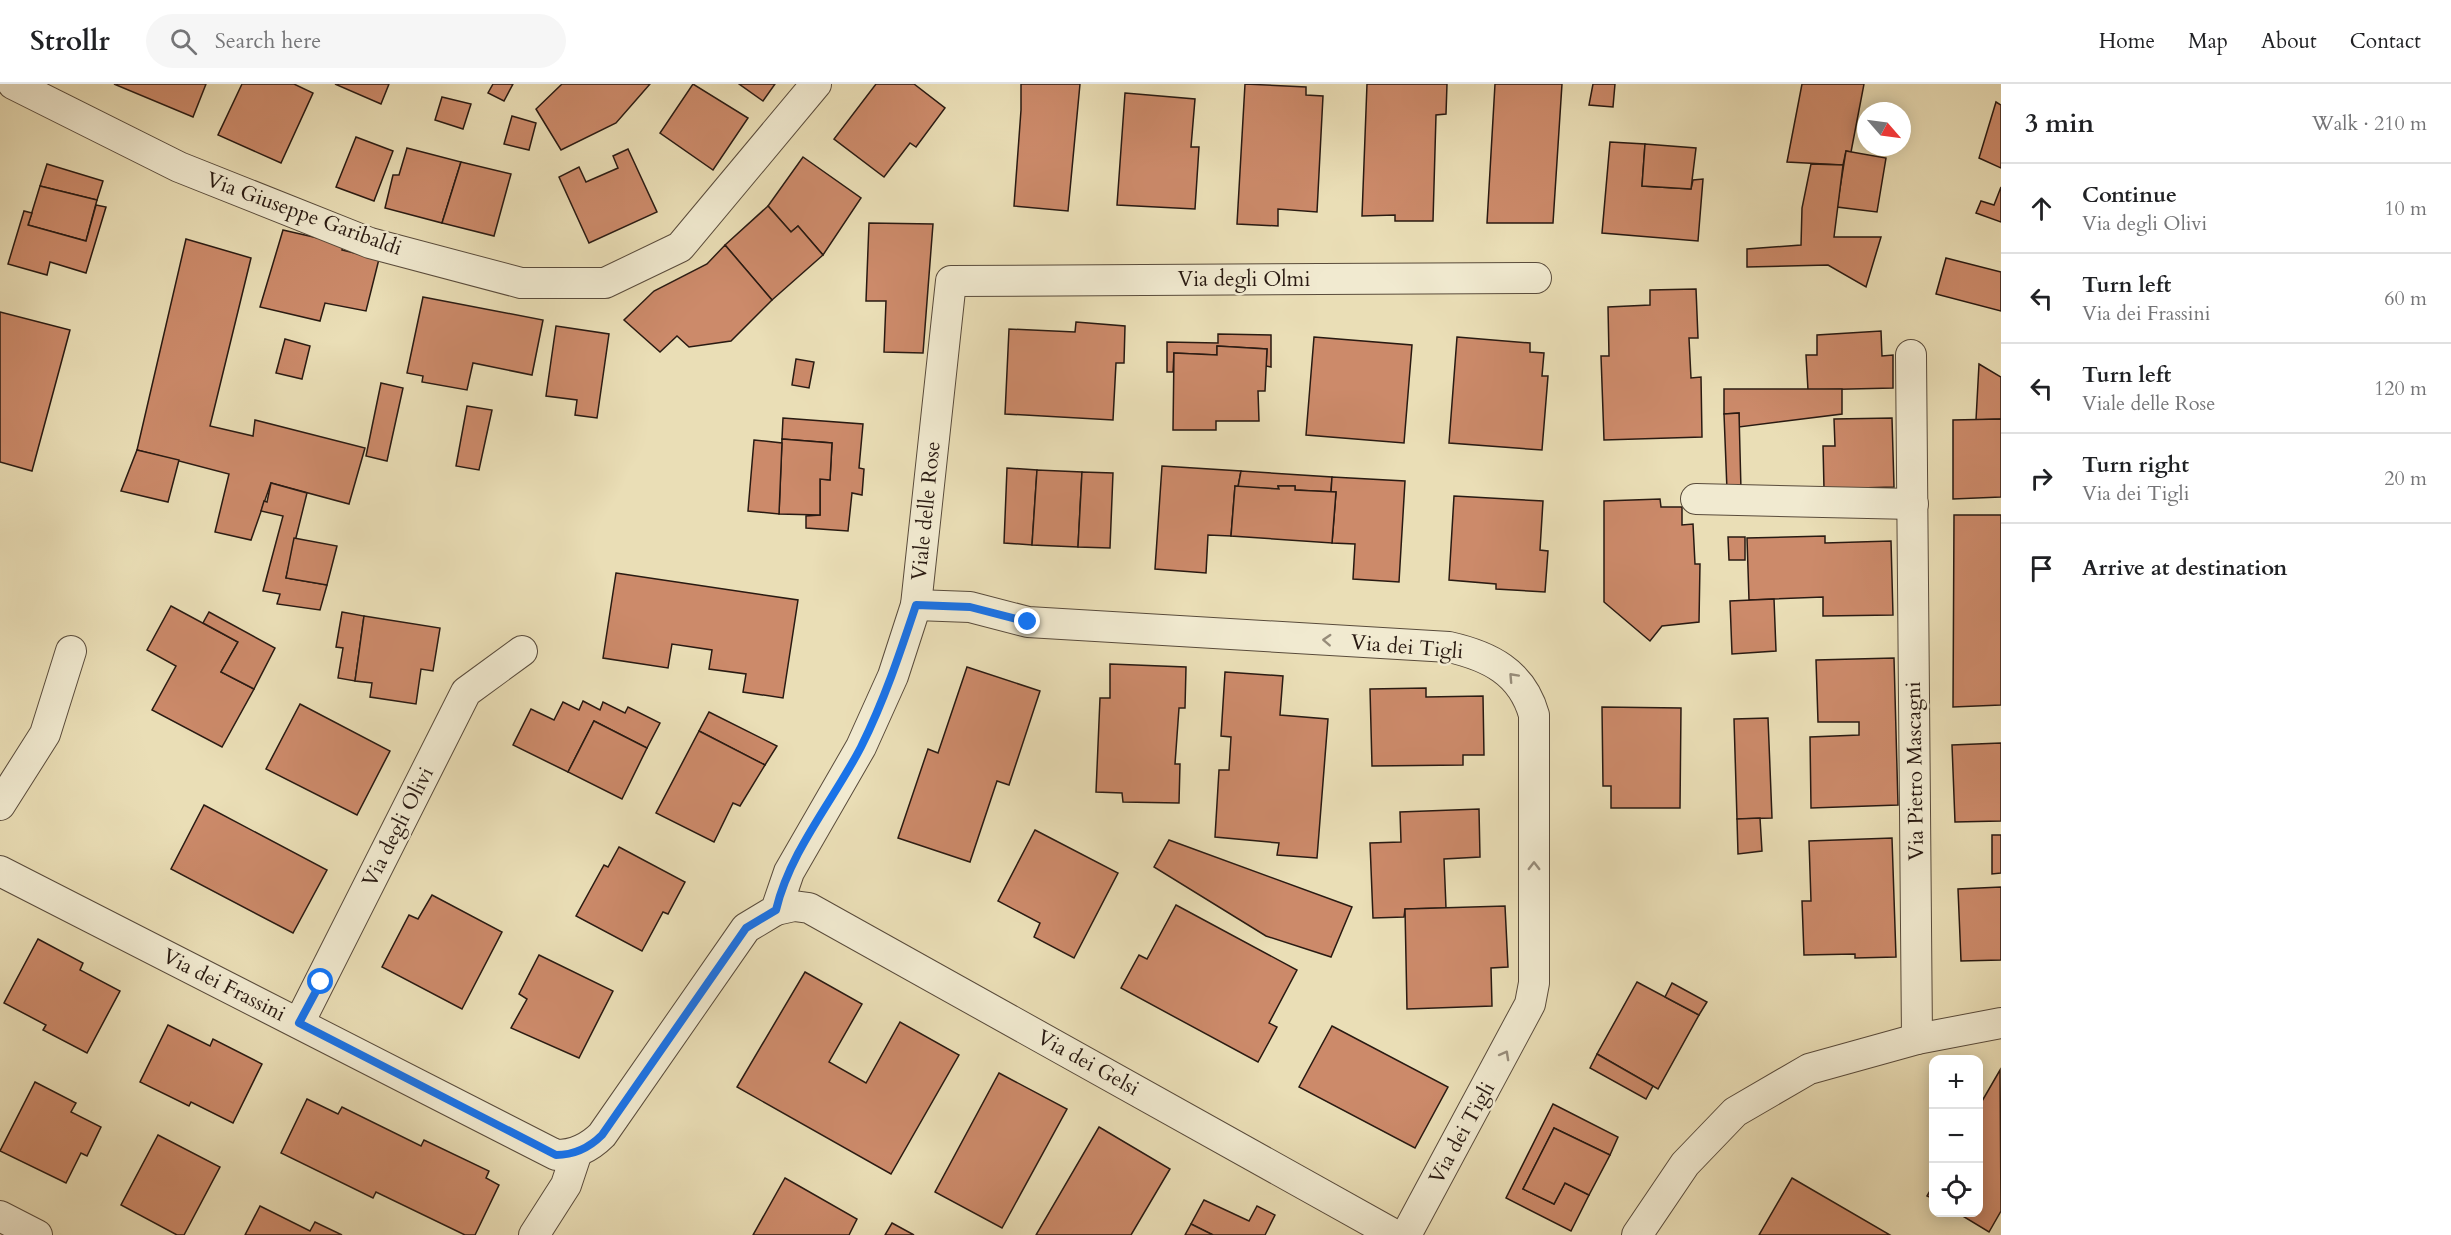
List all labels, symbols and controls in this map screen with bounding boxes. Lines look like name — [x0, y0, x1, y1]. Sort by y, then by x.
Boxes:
search box — [146, 14, 566, 68]
text: Strollr — [30, 22, 110, 60]
icon: search — [167, 25, 200, 58]
text: Search here — [215, 26, 321, 56]
text: Home — [2099, 27, 2155, 56]
text: Map — [2188, 27, 2228, 56]
text: About — [2261, 27, 2317, 56]
text: Contact — [2350, 27, 2421, 56]
north arrow — [1857, 102, 1911, 156]
text: 3 min — [2025, 106, 2094, 141]
text: Walk · 210 m — [2312, 110, 2427, 137]
street label: Via Giuseppe Garibaldi — [202, 165, 406, 263]
text: Continue — [2082, 180, 2177, 210]
icon: ahead — [2025, 192, 2058, 225]
text: 10 m — [2384, 195, 2427, 222]
text: Via degli Olivi — [2082, 210, 2207, 237]
street label: Via degli Olmi — [1178, 265, 1310, 294]
text: Turn left — [2082, 270, 2171, 300]
icon: left — [2025, 282, 2058, 315]
text: 60 m — [2384, 285, 2427, 312]
text: Via dei Frassini — [2082, 300, 2210, 327]
text: Turn left — [2082, 360, 2171, 390]
icon: left — [2025, 372, 2058, 405]
text: 120 m — [2374, 375, 2427, 402]
text: Viale delle Rose — [2082, 390, 2215, 417]
street label: Viale delle Rose — [904, 440, 948, 582]
text: Turn right — [2082, 450, 2189, 480]
icon: right — [2025, 462, 2058, 495]
text: 20 m — [2384, 465, 2427, 492]
text: Via dei Tigli — [2082, 480, 2189, 507]
icon: arrive — [2025, 552, 2058, 585]
text: Arrive at destination — [2082, 553, 2287, 583]
route end — [1014, 608, 1040, 634]
street label: Via dei Tigli — [1350, 628, 1464, 666]
one-way arrow — [1323, 633, 1332, 646]
one-way arrow — [1510, 674, 1521, 685]
street label: Via Pietro Mascagni — [1899, 681, 1931, 861]
street label: Via degli Olivi — [355, 762, 441, 892]
one-way arrow — [1528, 862, 1540, 871]
street label: Via dei Frassini — [157, 941, 291, 1029]
route start — [307, 968, 333, 994]
street label: Via dei Gelsi — [1032, 1023, 1144, 1103]
one-way arrow — [1498, 1051, 1509, 1061]
map controls — [1929, 1055, 1983, 1217]
button: + — [1929, 1055, 1983, 1109]
street label: Via dei Tigli — [1422, 1077, 1502, 1189]
button: − — [1929, 1109, 1983, 1163]
button: locate — [1929, 1163, 1983, 1217]

